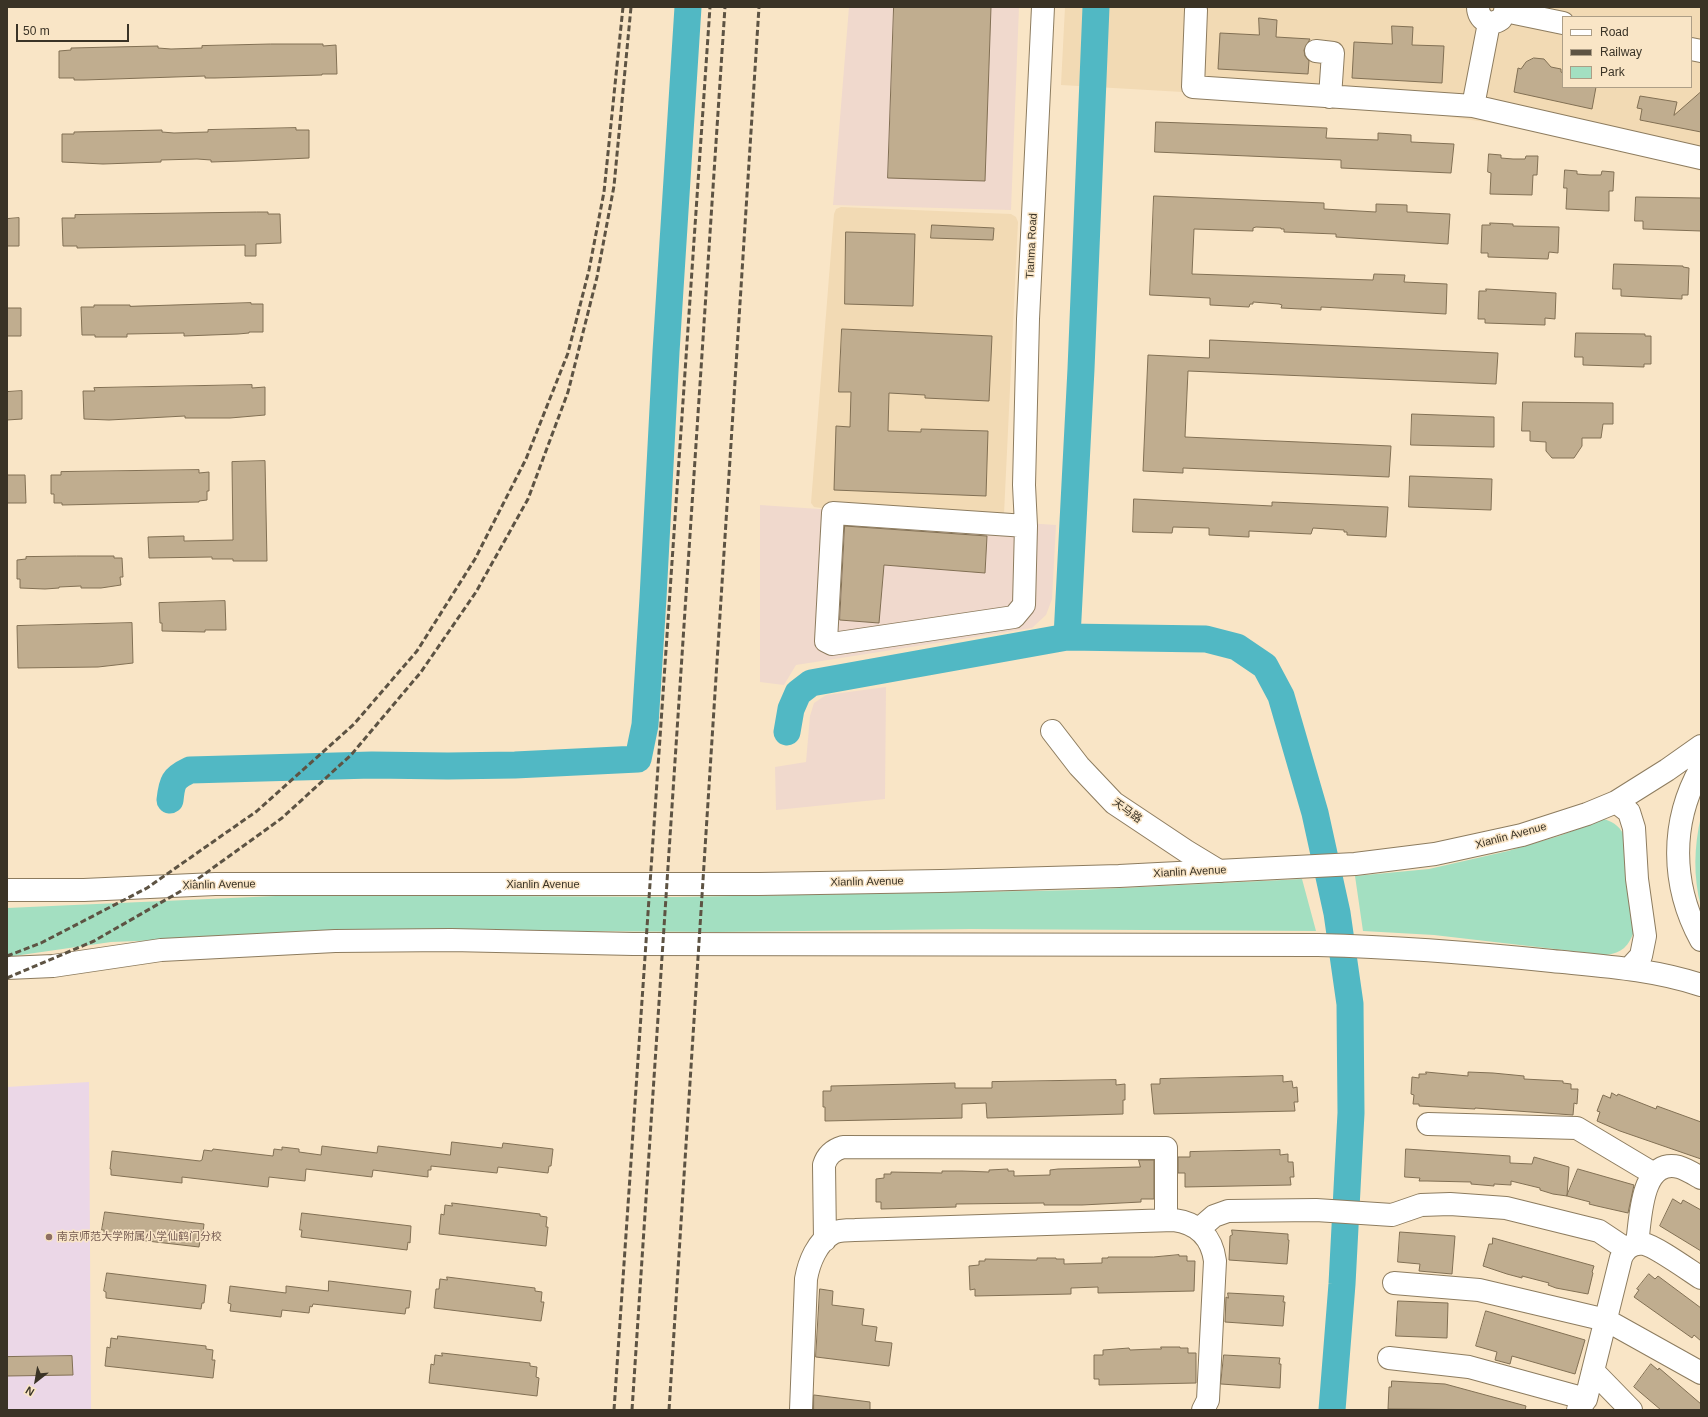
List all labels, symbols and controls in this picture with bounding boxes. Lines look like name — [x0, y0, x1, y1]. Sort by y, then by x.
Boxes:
scale bar — [18, 16, 131, 42]
legend — [1562, 16, 1692, 88]
text: 50 m — [23, 24, 50, 38]
text: Road — [1600, 25, 1629, 39]
text: Railway — [1600, 45, 1642, 59]
text: Park — [1600, 65, 1625, 79]
street label: Tianma Road — [1024, 213, 1040, 279]
street label: 天马路 — [1110, 796, 1144, 826]
street label: Xianlin Avenue — [1474, 820, 1548, 852]
street label: Xianlin Avenue — [1153, 863, 1227, 881]
street label: Xianlin Avenue — [830, 875, 904, 889]
street label: Xianlin Avenue — [182, 878, 256, 892]
street label: Xianlin Avenue — [506, 878, 580, 892]
place label: 南京师范大学附属小学仙鹤门分校 — [57, 1230, 222, 1244]
marker: 南京师范大学附属小学仙鹤门分校 — [44, 1232, 54, 1242]
north arrow — [16, 1361, 56, 1401]
text: N — [23, 1384, 36, 1398]

